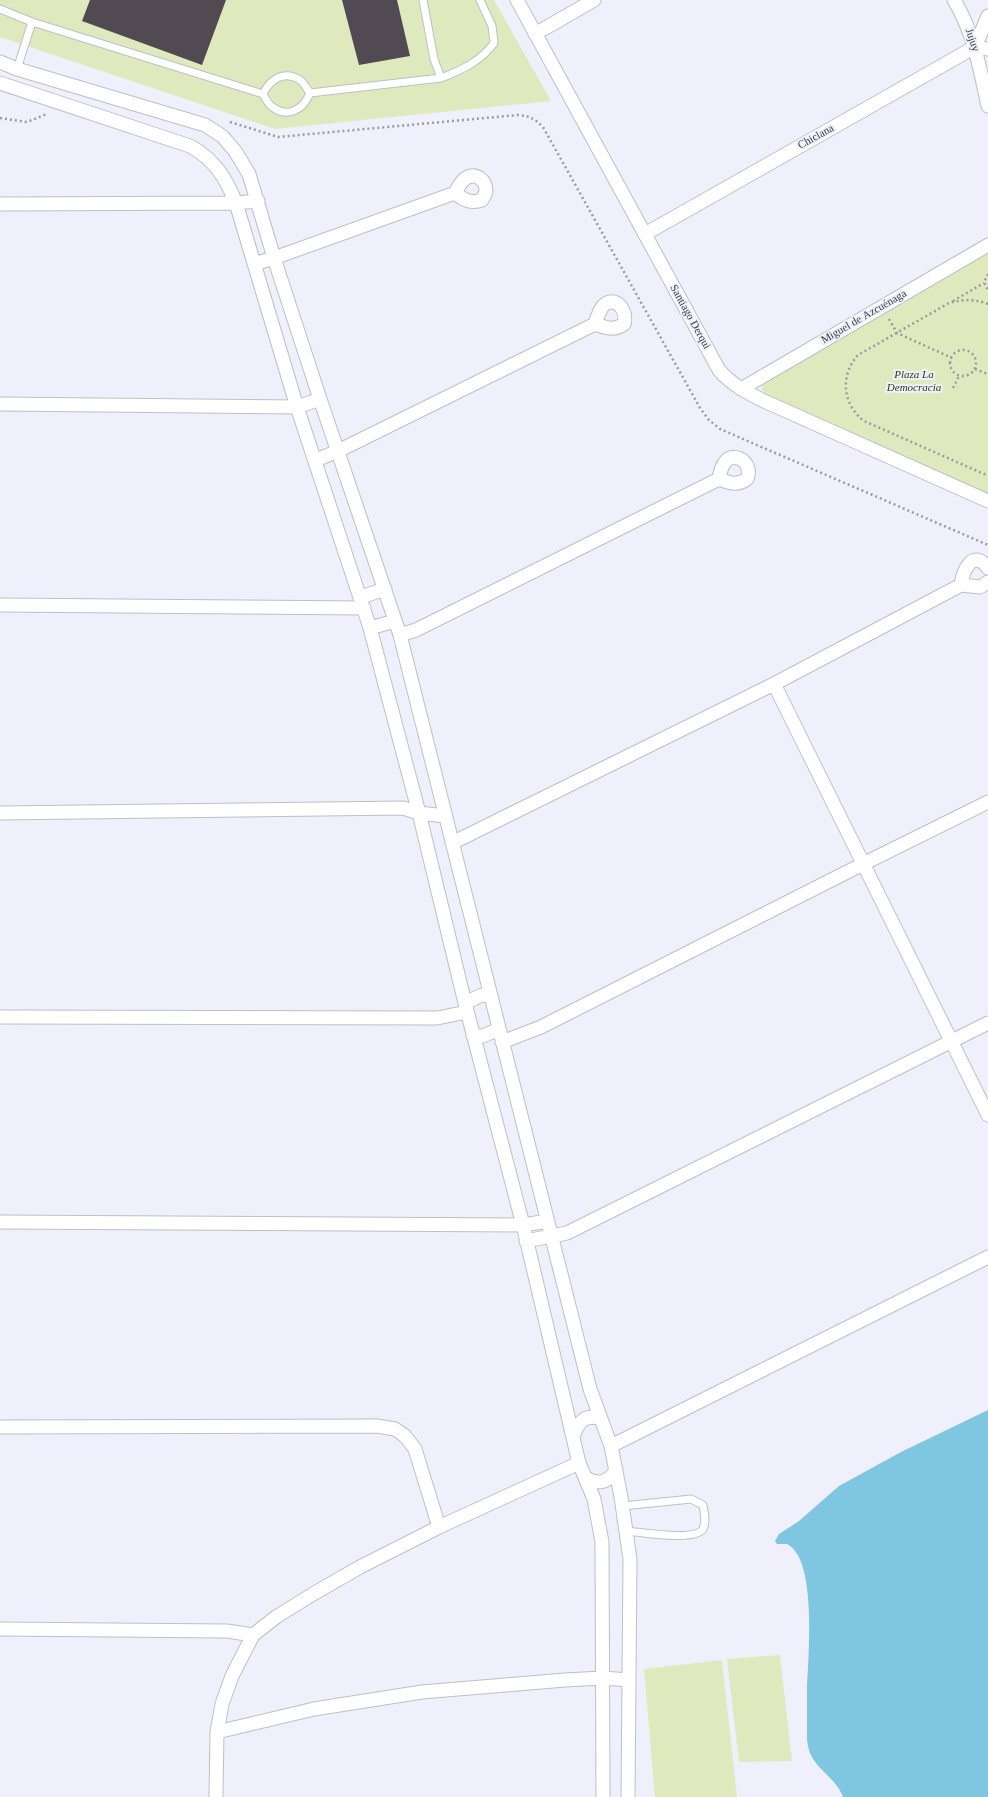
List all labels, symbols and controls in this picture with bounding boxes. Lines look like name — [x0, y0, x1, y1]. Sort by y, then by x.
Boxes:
street label: Jujuy — [962, 27, 982, 53]
street label: Chiclana — [796, 122, 836, 152]
street label: Santiago Derqui — [667, 282, 713, 352]
street label: Miguel de Azcuénaga — [819, 287, 909, 347]
park label: Plaza La Democracia — [887, 368, 941, 394]

